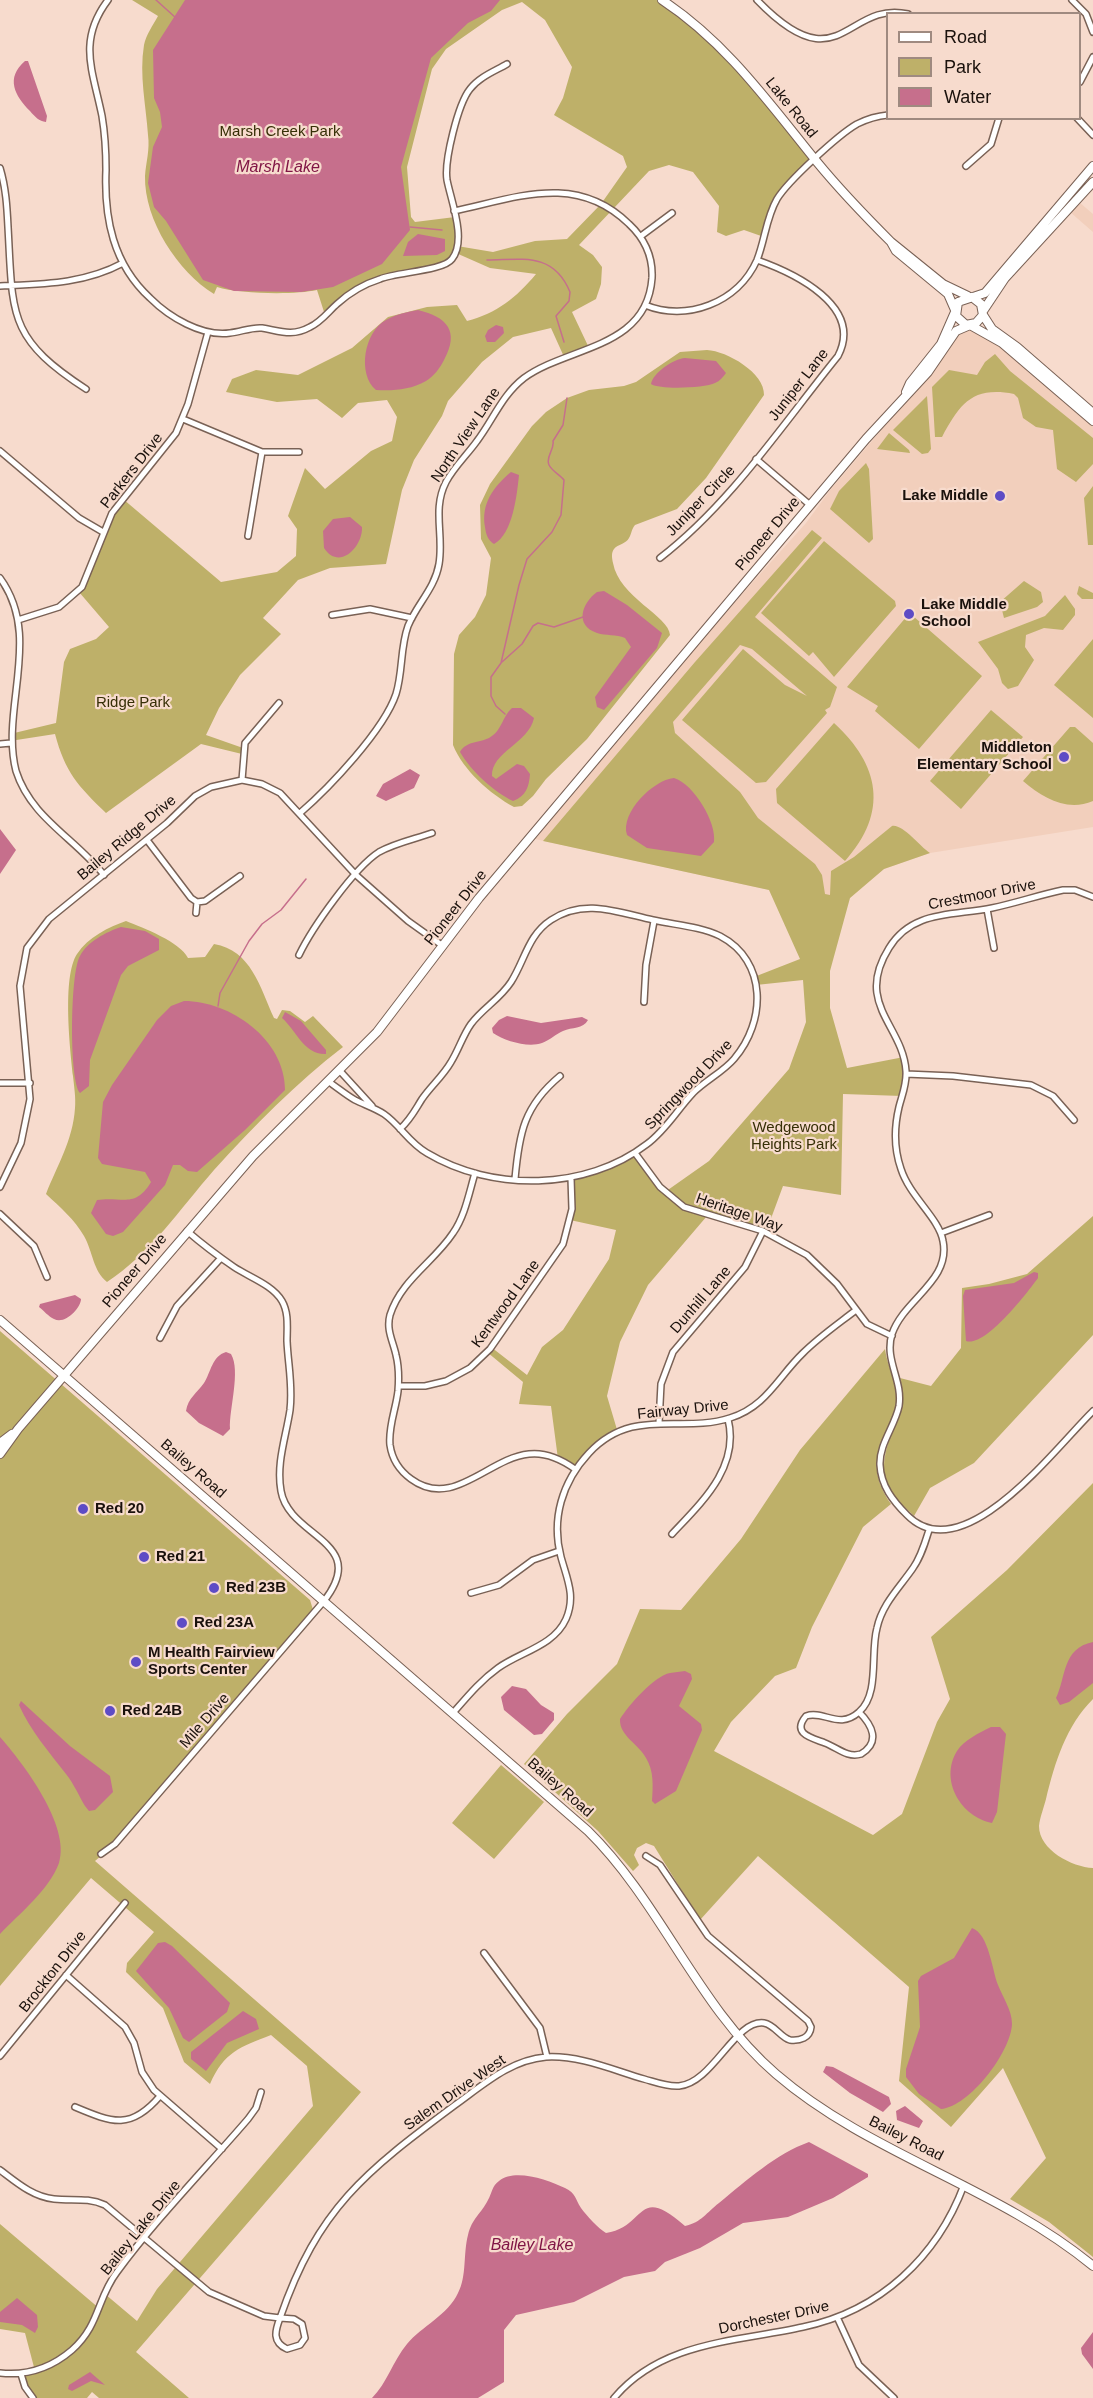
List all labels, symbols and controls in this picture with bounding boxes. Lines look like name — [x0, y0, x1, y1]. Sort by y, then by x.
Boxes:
legend — [886, 12, 1081, 120]
text: Road — [944, 27, 987, 47]
text: Park — [944, 57, 981, 77]
street label: Lake Road — [761, 74, 821, 142]
text: Water — [944, 87, 991, 107]
park label: Marsh Creek Park — [220, 123, 340, 141]
water label: Marsh Lake — [236, 158, 320, 178]
street label: Juniper Lane — [765, 345, 833, 425]
street label: North View Lane — [428, 384, 504, 486]
street label: Parkers Drive — [97, 430, 167, 512]
street label: Juniper Circle — [663, 462, 739, 540]
place label: Lake Middle — [902, 487, 988, 505]
marker: Lake Middle — [993, 489, 1007, 503]
street label: Pioneer Drive — [732, 493, 804, 575]
place label: Lake Middle School — [921, 596, 1007, 631]
marker: Lake Middle School — [902, 607, 916, 621]
park label: Ridge Park — [96, 694, 170, 712]
place label: Middleton Elementary School — [917, 739, 1052, 774]
marker: Middleton Elementary School — [1057, 750, 1071, 764]
street label: Bailey Ridge Drive — [74, 791, 180, 885]
street label: Pioneer Drive — [421, 867, 491, 949]
street label: Crestmoor Drive — [927, 876, 1037, 914]
street label: Springwood Drive — [641, 1036, 737, 1134]
park label: Wedgewood Heights Park — [751, 1119, 837, 1154]
street label: Heritage Way — [693, 1190, 785, 1236]
street label: Pioneer Drive — [99, 1230, 171, 1312]
street label: Kentwood Lane — [468, 1257, 544, 1351]
street label: Dunhill Lane — [667, 1263, 735, 1337]
street label: Fairway Drive — [636, 1396, 730, 1424]
street label: Bailey Road — [157, 1436, 229, 1502]
place label: Red 20 — [95, 1500, 144, 1518]
marker: Red 20 — [76, 1502, 90, 1516]
place label: Red 21 — [156, 1548, 205, 1566]
marker: Red 21 — [137, 1550, 151, 1564]
place label: Red 23B — [226, 1579, 286, 1597]
marker: Red 23B — [207, 1581, 221, 1595]
place label: Red 23A — [194, 1614, 254, 1632]
marker: Red 23A — [175, 1616, 189, 1630]
place label: M Health Fairview Sports Center — [148, 1644, 275, 1679]
marker: M Health Fairview Sports Center — [129, 1655, 143, 1669]
street label: Mile Drive — [176, 1690, 234, 1752]
place label: Red 24B — [122, 1702, 182, 1720]
marker: Red 24B — [103, 1704, 117, 1718]
street label: Bailey Road — [524, 1755, 596, 1821]
street label: Brockton Drive — [16, 1928, 90, 2016]
street label: Salem Drive West — [401, 2051, 509, 2135]
street label: Bailey Road — [866, 2113, 946, 2165]
street label: Bailey Lake Drive — [97, 2177, 185, 2279]
water label: Bailey Lake — [491, 2236, 573, 2256]
street label: Dorchester Drive — [717, 2297, 831, 2339]

